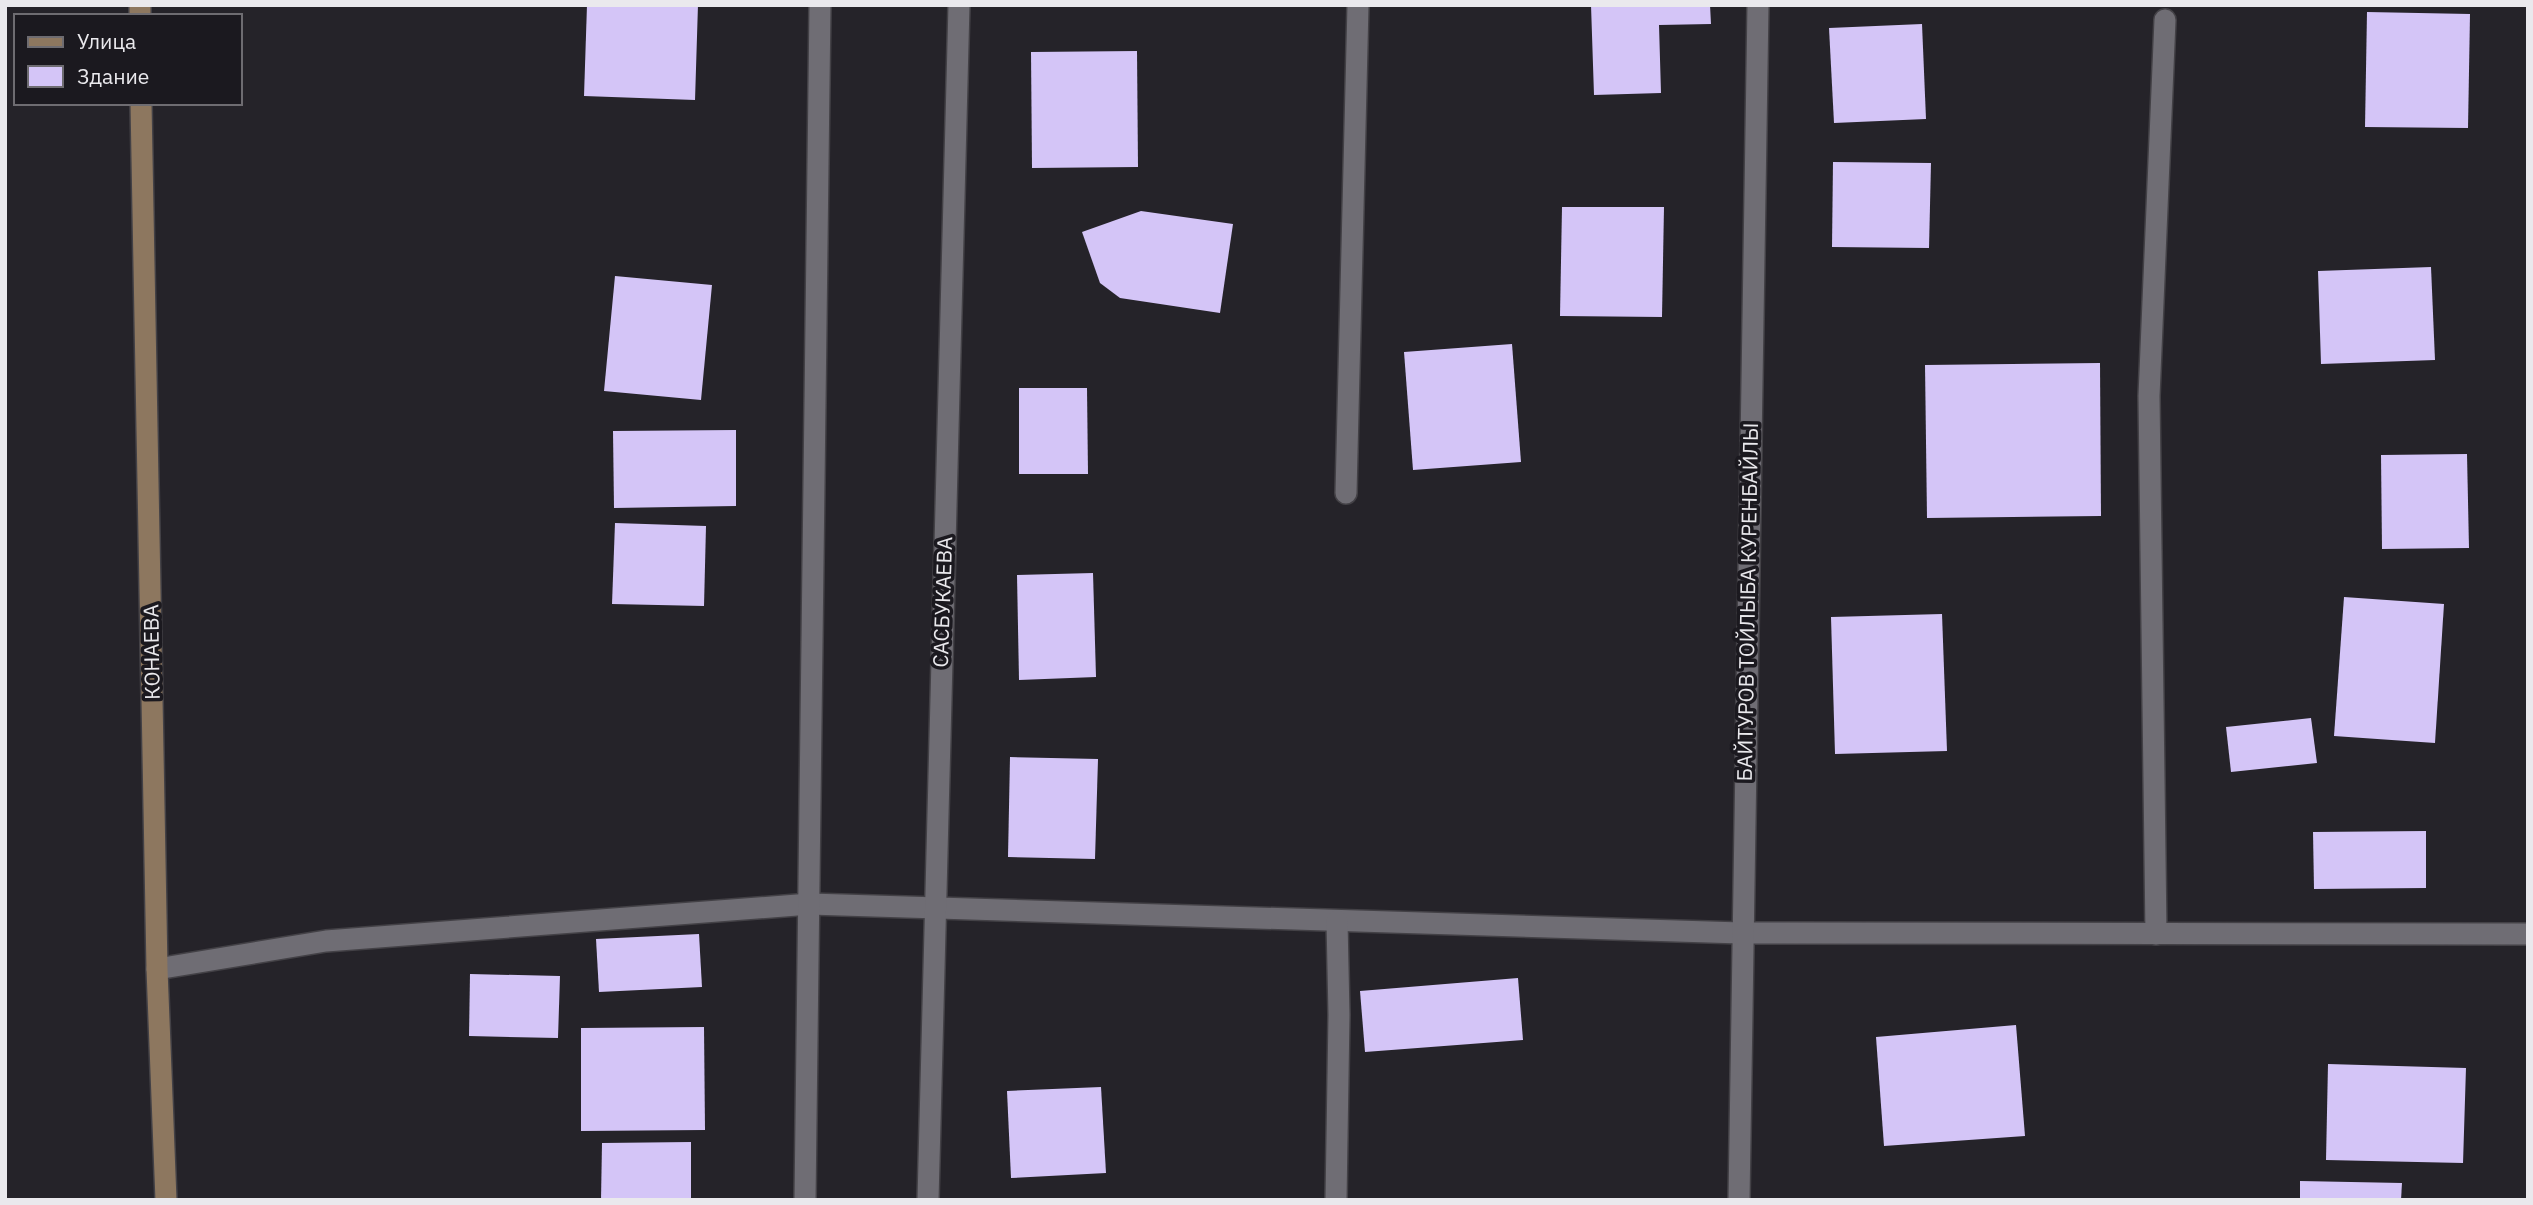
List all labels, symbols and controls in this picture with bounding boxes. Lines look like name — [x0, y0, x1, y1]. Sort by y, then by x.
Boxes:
legend — [14, 14, 242, 105]
text: Улица — [77, 27, 136, 55]
text: Здание — [77, 62, 149, 90]
street label: БАЙТУРОВ ТОЙЛЫБА КУРЕНБАЙЛЫ — [1730, 422, 1764, 782]
street label: САСБУКАЕВА — [926, 536, 958, 668]
street label: КОНАЕВА — [136, 604, 166, 700]

